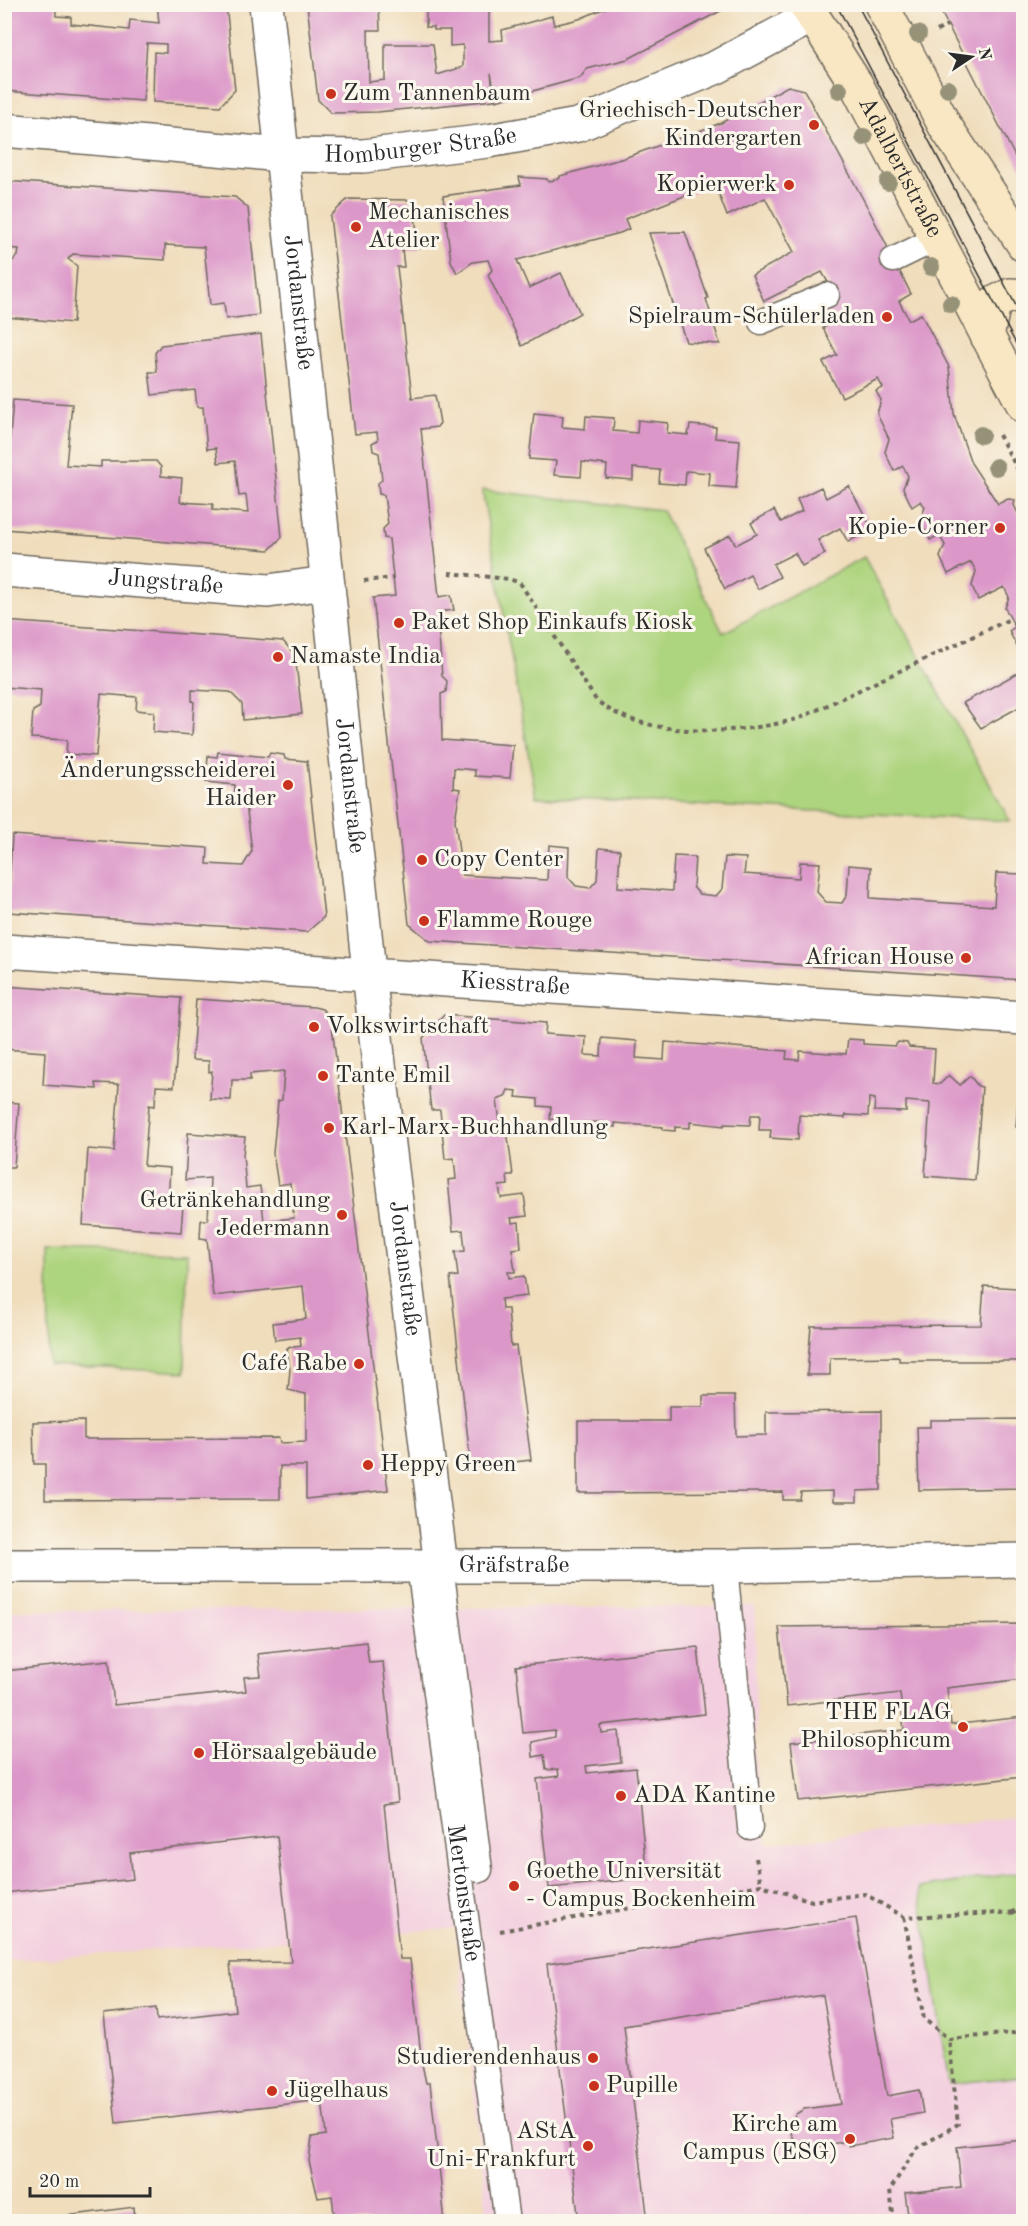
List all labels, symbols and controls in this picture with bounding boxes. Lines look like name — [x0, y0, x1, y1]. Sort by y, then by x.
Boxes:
north arrow — [941, 27, 1001, 87]
text: N — [974, 46, 993, 63]
place label: Zum Tannenbaum — [343, 82, 531, 106]
marker: Zum Tannenbaum — [324, 87, 338, 101]
street label: Adalbertstraße — [853, 93, 946, 242]
place label: Griechisch-Deutscher Kindergarten — [579, 99, 802, 151]
marker: Griechisch-Deutscher Kindergarten — [807, 118, 821, 132]
street label: Homburger Straße — [324, 124, 519, 169]
place label: Kopierwerk — [656, 173, 777, 197]
marker: Kopierwerk — [782, 178, 796, 192]
place label: Mechanisches Atelier — [368, 201, 509, 253]
marker: Mechanisches Atelier — [349, 220, 363, 234]
street label: Jordanstraße — [279, 233, 317, 371]
place label: Spielraum-Schülerladen — [628, 305, 875, 329]
marker: Spielraum-Schülerladen — [880, 310, 894, 324]
place label: Kopie-Corner — [847, 516, 988, 540]
marker: Kopie-Corner — [993, 521, 1007, 535]
street label: Jungstraße — [107, 566, 224, 599]
place label: Paket Shop Einkaufs Kiosk — [411, 611, 693, 635]
marker: Paket Shop Einkaufs Kiosk — [392, 616, 406, 630]
place label: Namaste India — [290, 645, 441, 669]
marker: Namaste India — [271, 650, 285, 664]
street label: Jordanstraße — [330, 717, 368, 855]
place label: Änderungsscheiderei Haider — [60, 756, 276, 811]
marker: Änderungsscheiderei Haider — [281, 778, 295, 792]
place label: Copy Center — [434, 848, 563, 872]
marker: Copy Center — [415, 853, 429, 867]
place label: Flamme Rouge — [436, 909, 592, 933]
marker: Flamme Rouge — [417, 914, 431, 928]
place label: African House — [804, 946, 954, 970]
marker: African House — [959, 951, 973, 965]
street label: Kiesstraße — [459, 969, 571, 1000]
place label: Volkswirtschaft — [326, 1015, 489, 1039]
marker: Volkswirtschaft — [307, 1020, 321, 1034]
place label: Tante Emil — [335, 1064, 450, 1088]
marker: Tante Emil — [316, 1069, 330, 1083]
place label: Karl-Marx-Buchhandlung — [341, 1116, 608, 1140]
marker: Karl-Marx-Buchhandlung — [322, 1121, 336, 1135]
place label: Getränkehandlung Jedermann — [139, 1189, 330, 1241]
street label: Jordanstraße — [384, 1199, 425, 1338]
marker: Getränkehandlung Jedermann — [335, 1208, 349, 1222]
place label: Café Rabe — [241, 1352, 347, 1376]
marker: Café Rabe — [352, 1357, 366, 1371]
place label: Heppy Green — [380, 1453, 516, 1477]
marker: Heppy Green — [361, 1458, 375, 1472]
street label: Gräfstraße — [458, 1554, 570, 1578]
place label: THE FLAG Philosophicum — [800, 1701, 951, 1753]
marker: THE FLAG Philosophicum — [956, 1720, 970, 1734]
place label: Hörsaalgebäude — [211, 1741, 377, 1765]
marker: Hörsaalgebäude — [192, 1746, 206, 1760]
place label: ADA Kantine — [633, 1784, 775, 1808]
marker: ADA Kantine — [614, 1789, 628, 1803]
street label: Mertonstraße — [442, 1823, 484, 1963]
place label: Goethe Universität - Campus Bockenheim — [526, 1860, 756, 1912]
marker: Goethe Universität - Campus Bockenheim — [507, 1879, 521, 1893]
place label: Studierendenhaus — [396, 2046, 581, 2070]
marker: Studierendenhaus — [586, 2051, 600, 2065]
place label: Pupille — [606, 2074, 678, 2098]
place label: Jügelhaus — [284, 2079, 388, 2103]
marker: Pupille — [587, 2079, 601, 2093]
marker: Jügelhaus — [265, 2084, 279, 2098]
place label: Kirche am Campus (ESG) — [682, 2113, 838, 2165]
place label: AStA Uni-Frankfurt — [427, 2120, 576, 2172]
marker: Kirche am Campus (ESG) — [843, 2132, 857, 2146]
marker: AStA Uni-Frankfurt — [581, 2139, 595, 2153]
scale bar — [30, 2160, 150, 2198]
text: 20 m — [39, 2173, 79, 2191]

